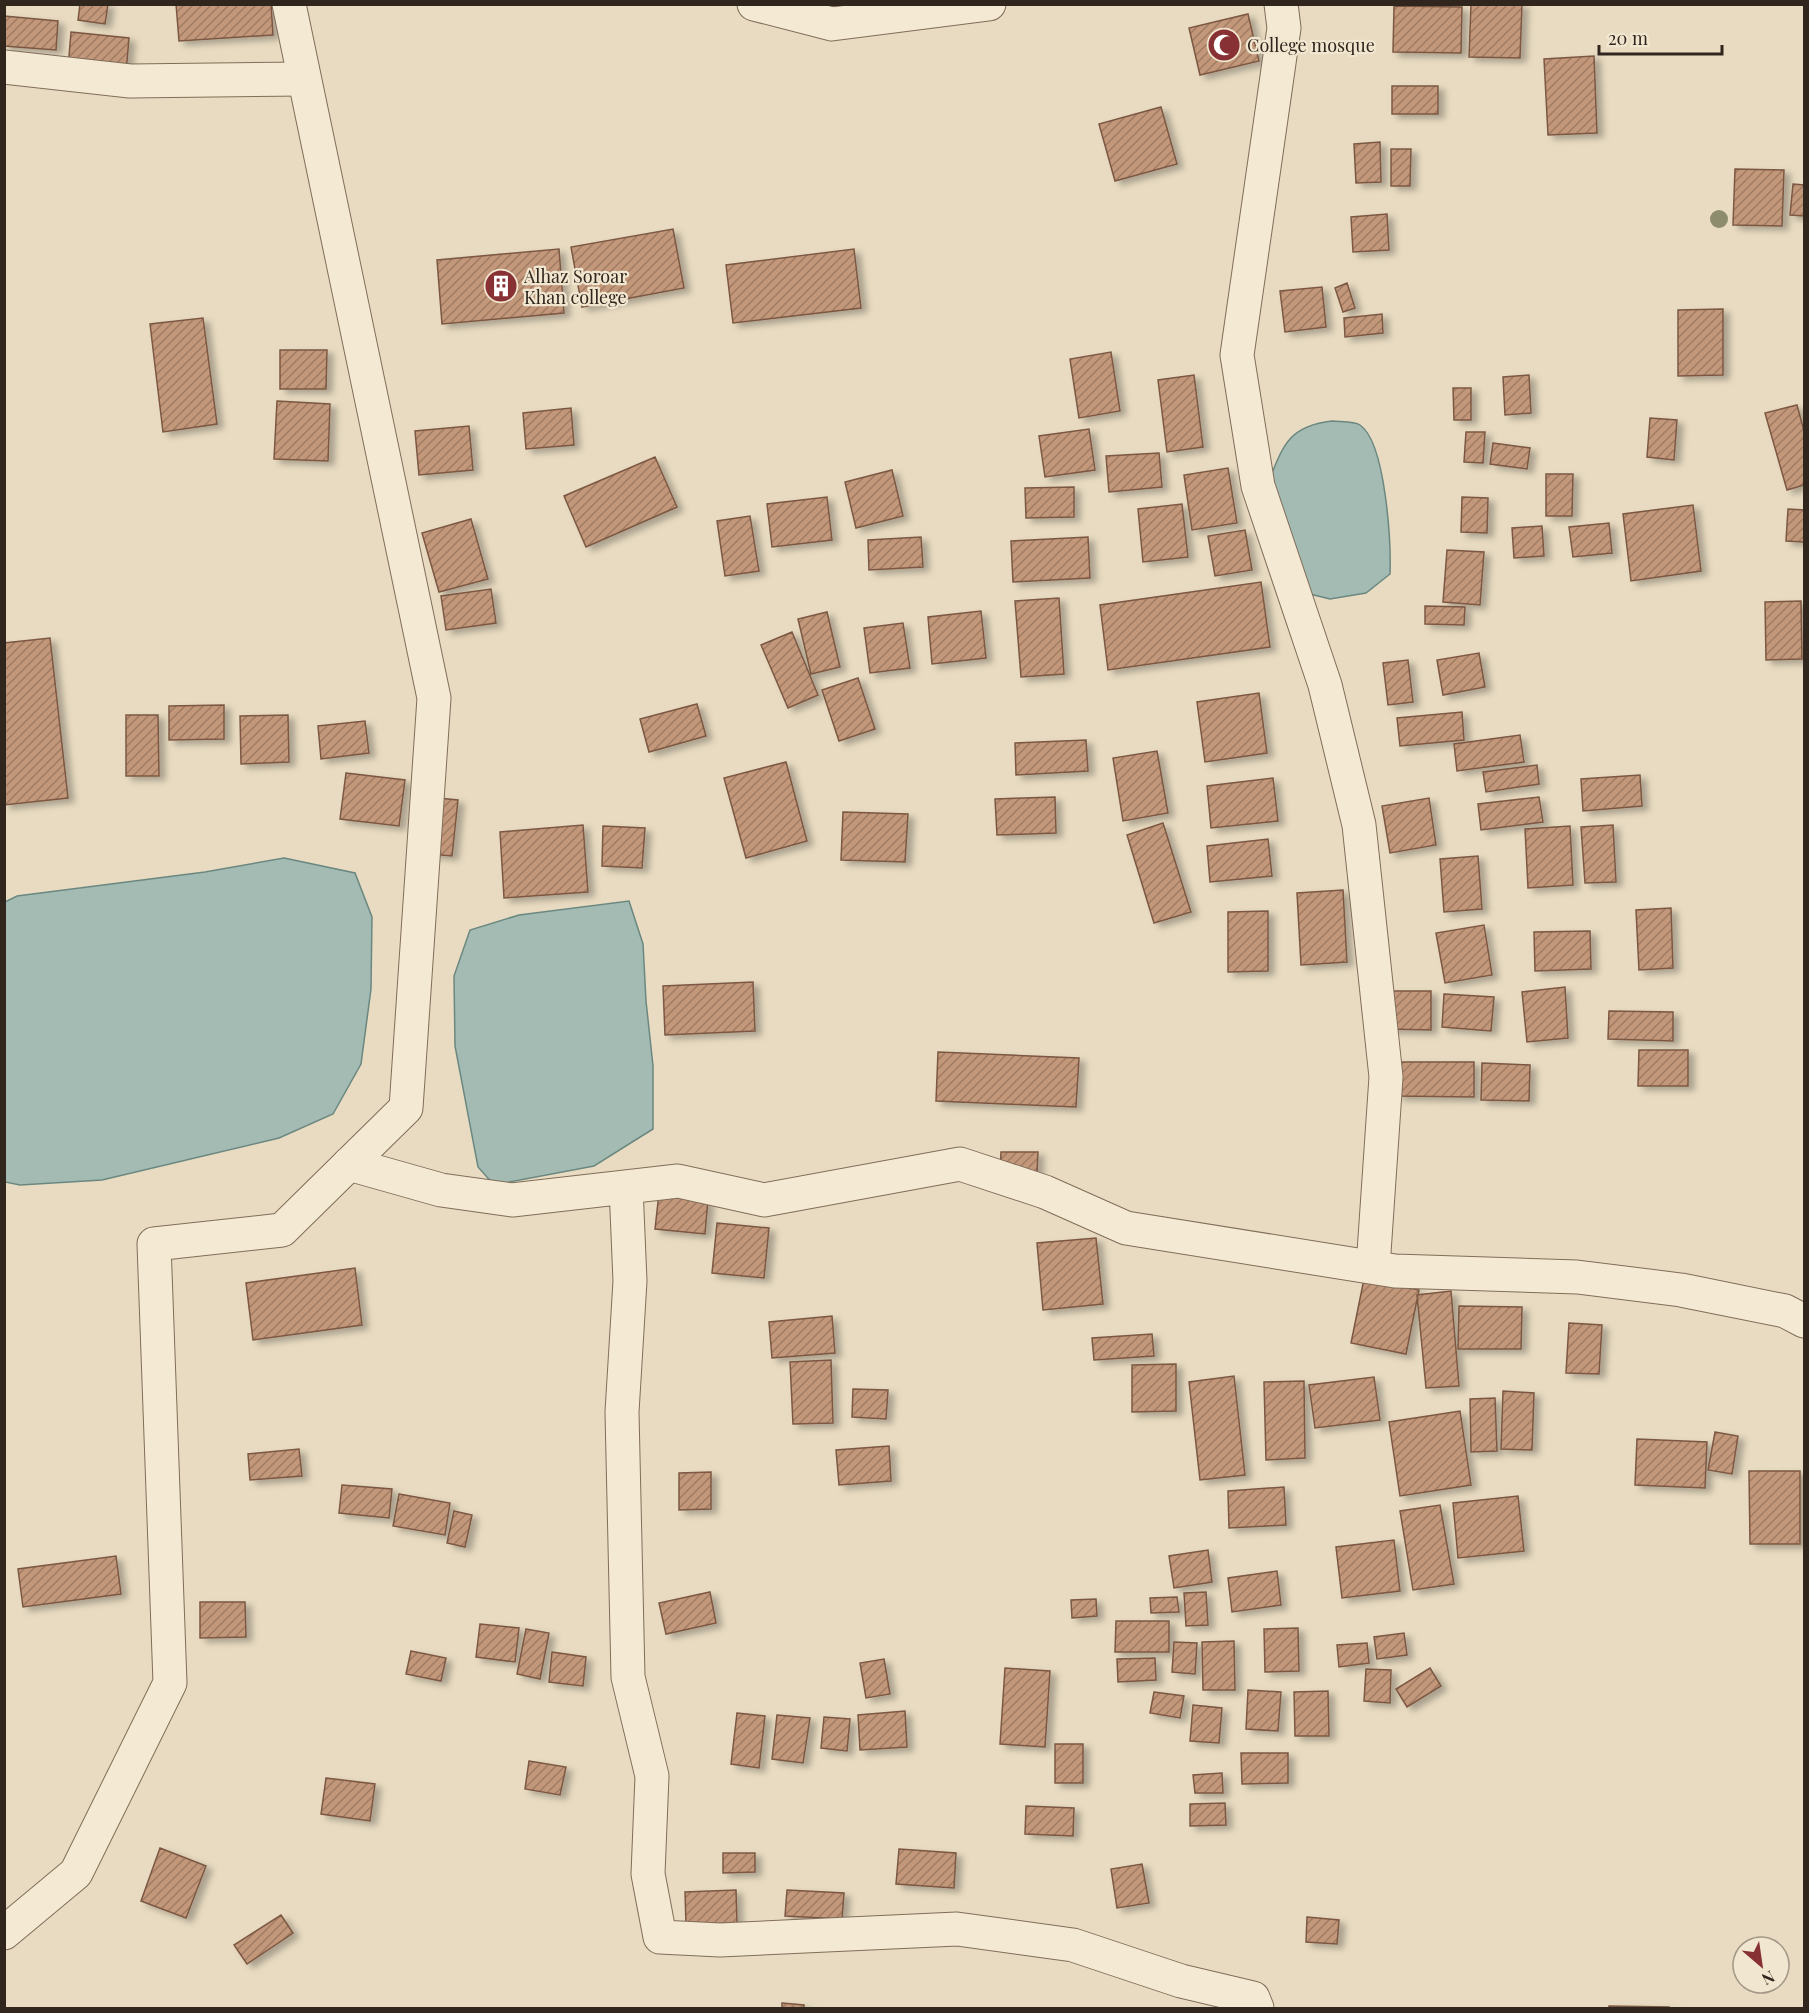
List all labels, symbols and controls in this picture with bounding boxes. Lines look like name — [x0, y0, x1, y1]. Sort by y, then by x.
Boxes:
scale bar — [1599, 18, 1722, 56]
text: 20 m — [1608, 26, 1648, 50]
mosque icon: College mosque — [1206, 27, 1242, 63]
place label: College mosque — [1247, 33, 1375, 57]
place label: Alhaz Soroar Khan college — [523, 264, 627, 309]
building icon: Alhaz Soroar Khan college — [483, 268, 519, 304]
north arrow — [1731, 1935, 1791, 1995]
text: N — [1758, 1967, 1779, 1991]

